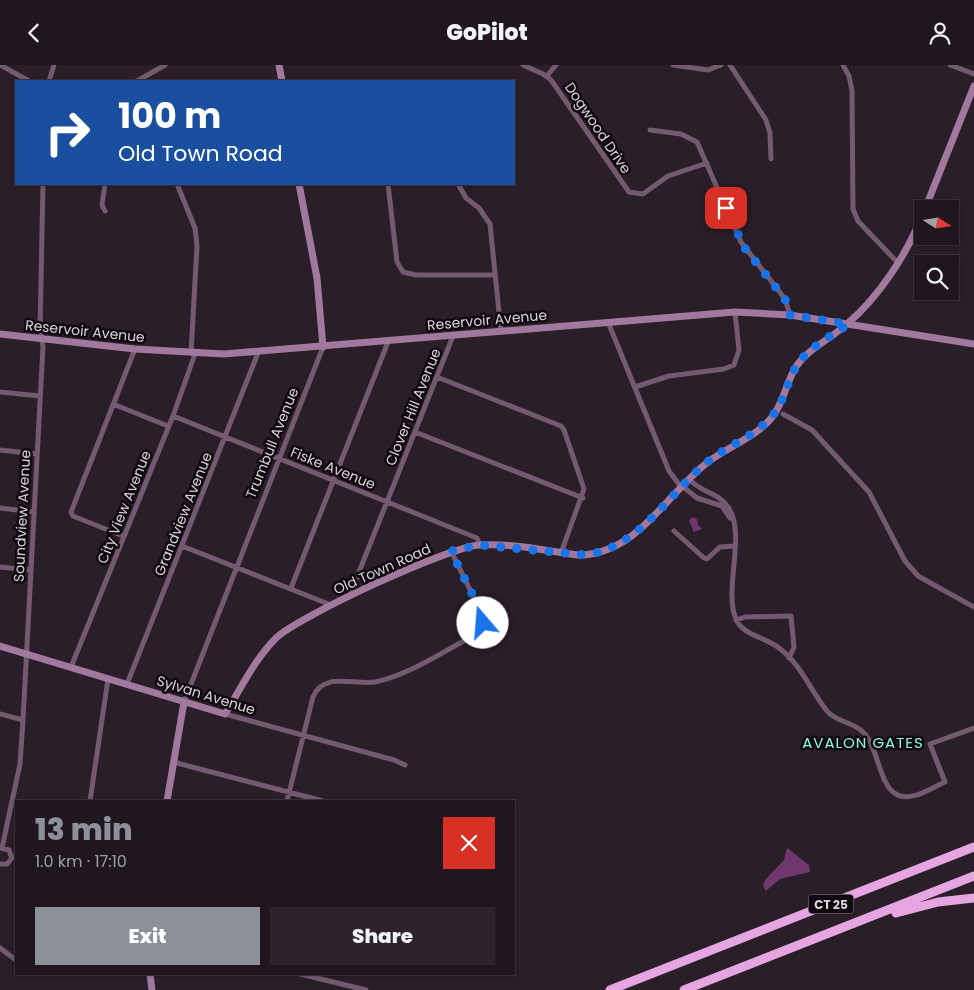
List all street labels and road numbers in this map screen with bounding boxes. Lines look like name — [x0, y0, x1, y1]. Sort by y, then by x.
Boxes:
street label: Dogwood Drive — [560, 78, 636, 178]
street label: Reservoir Avenue — [426, 305, 548, 335]
street label: Reservoir Avenue — [24, 315, 146, 347]
street label: Clover Hill Avenue — [380, 345, 446, 469]
street label: Trumbull Avenue — [241, 384, 303, 501]
street label: Fiske Avenue — [288, 442, 379, 494]
street label: City View Avenue — [92, 447, 156, 567]
street label: Soundview Avenue — [9, 449, 35, 583]
street label: Grandview Avenue — [149, 449, 217, 579]
street label: Old Town Road — [330, 539, 434, 599]
street label: Sylvan Avenue — [154, 671, 258, 720]
road number: CT 25 — [808, 895, 854, 914]

